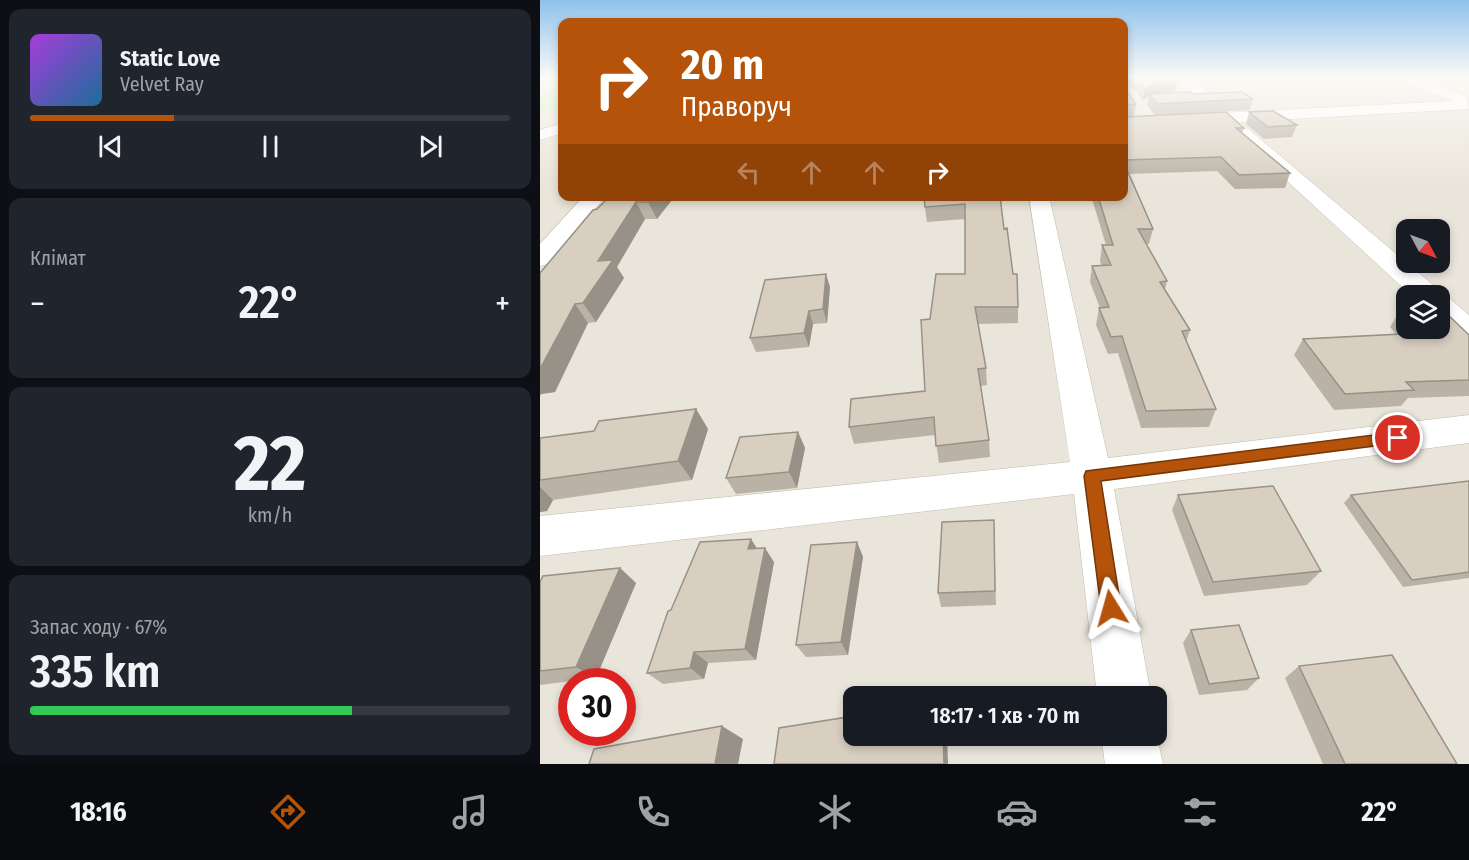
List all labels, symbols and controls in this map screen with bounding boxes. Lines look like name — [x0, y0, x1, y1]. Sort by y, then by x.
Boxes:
text: 20 m — [681, 40, 764, 90]
icon: right — [582, 42, 660, 120]
text: Static Love — [120, 45, 220, 72]
text: Velvet Ray — [120, 72, 204, 96]
text: Праворуч — [681, 91, 792, 123]
icon: previous — [94, 130, 127, 163]
icon: pause — [254, 130, 287, 163]
icon: next — [414, 130, 447, 163]
icon: left — [732, 156, 765, 189]
icon: ahead — [795, 156, 828, 189]
icon: ahead — [858, 156, 891, 189]
icon: right — [921, 156, 954, 189]
north arrow — [1396, 219, 1450, 273]
map controls — [1396, 219, 1450, 339]
text: Клімат — [30, 246, 86, 270]
text: 22° — [239, 276, 301, 330]
text: − — [30, 284, 45, 324]
text: + — [495, 284, 510, 324]
button: layers — [1396, 285, 1450, 339]
pin — [1372, 412, 1423, 463]
text: 22 — [234, 417, 306, 511]
icon: arrive — [1381, 421, 1414, 454]
text: km/h — [248, 503, 292, 527]
position arrow — [1079, 576, 1143, 640]
text: Запас ходу · 67% — [30, 615, 167, 639]
text: 335 km — [30, 645, 160, 699]
speed limit sign: 30 — [558, 668, 636, 746]
text: 18:17 · 1 хв · 70 m — [930, 702, 1080, 729]
icon: directions — [267, 791, 309, 833]
icon: music — [449, 791, 491, 833]
icon: phone — [632, 791, 674, 833]
icon: climate — [814, 791, 856, 833]
icon: car — [996, 791, 1038, 833]
icon: filters — [1179, 791, 1221, 833]
text: 18:16 — [70, 796, 127, 828]
text: 22° — [1361, 796, 1399, 828]

